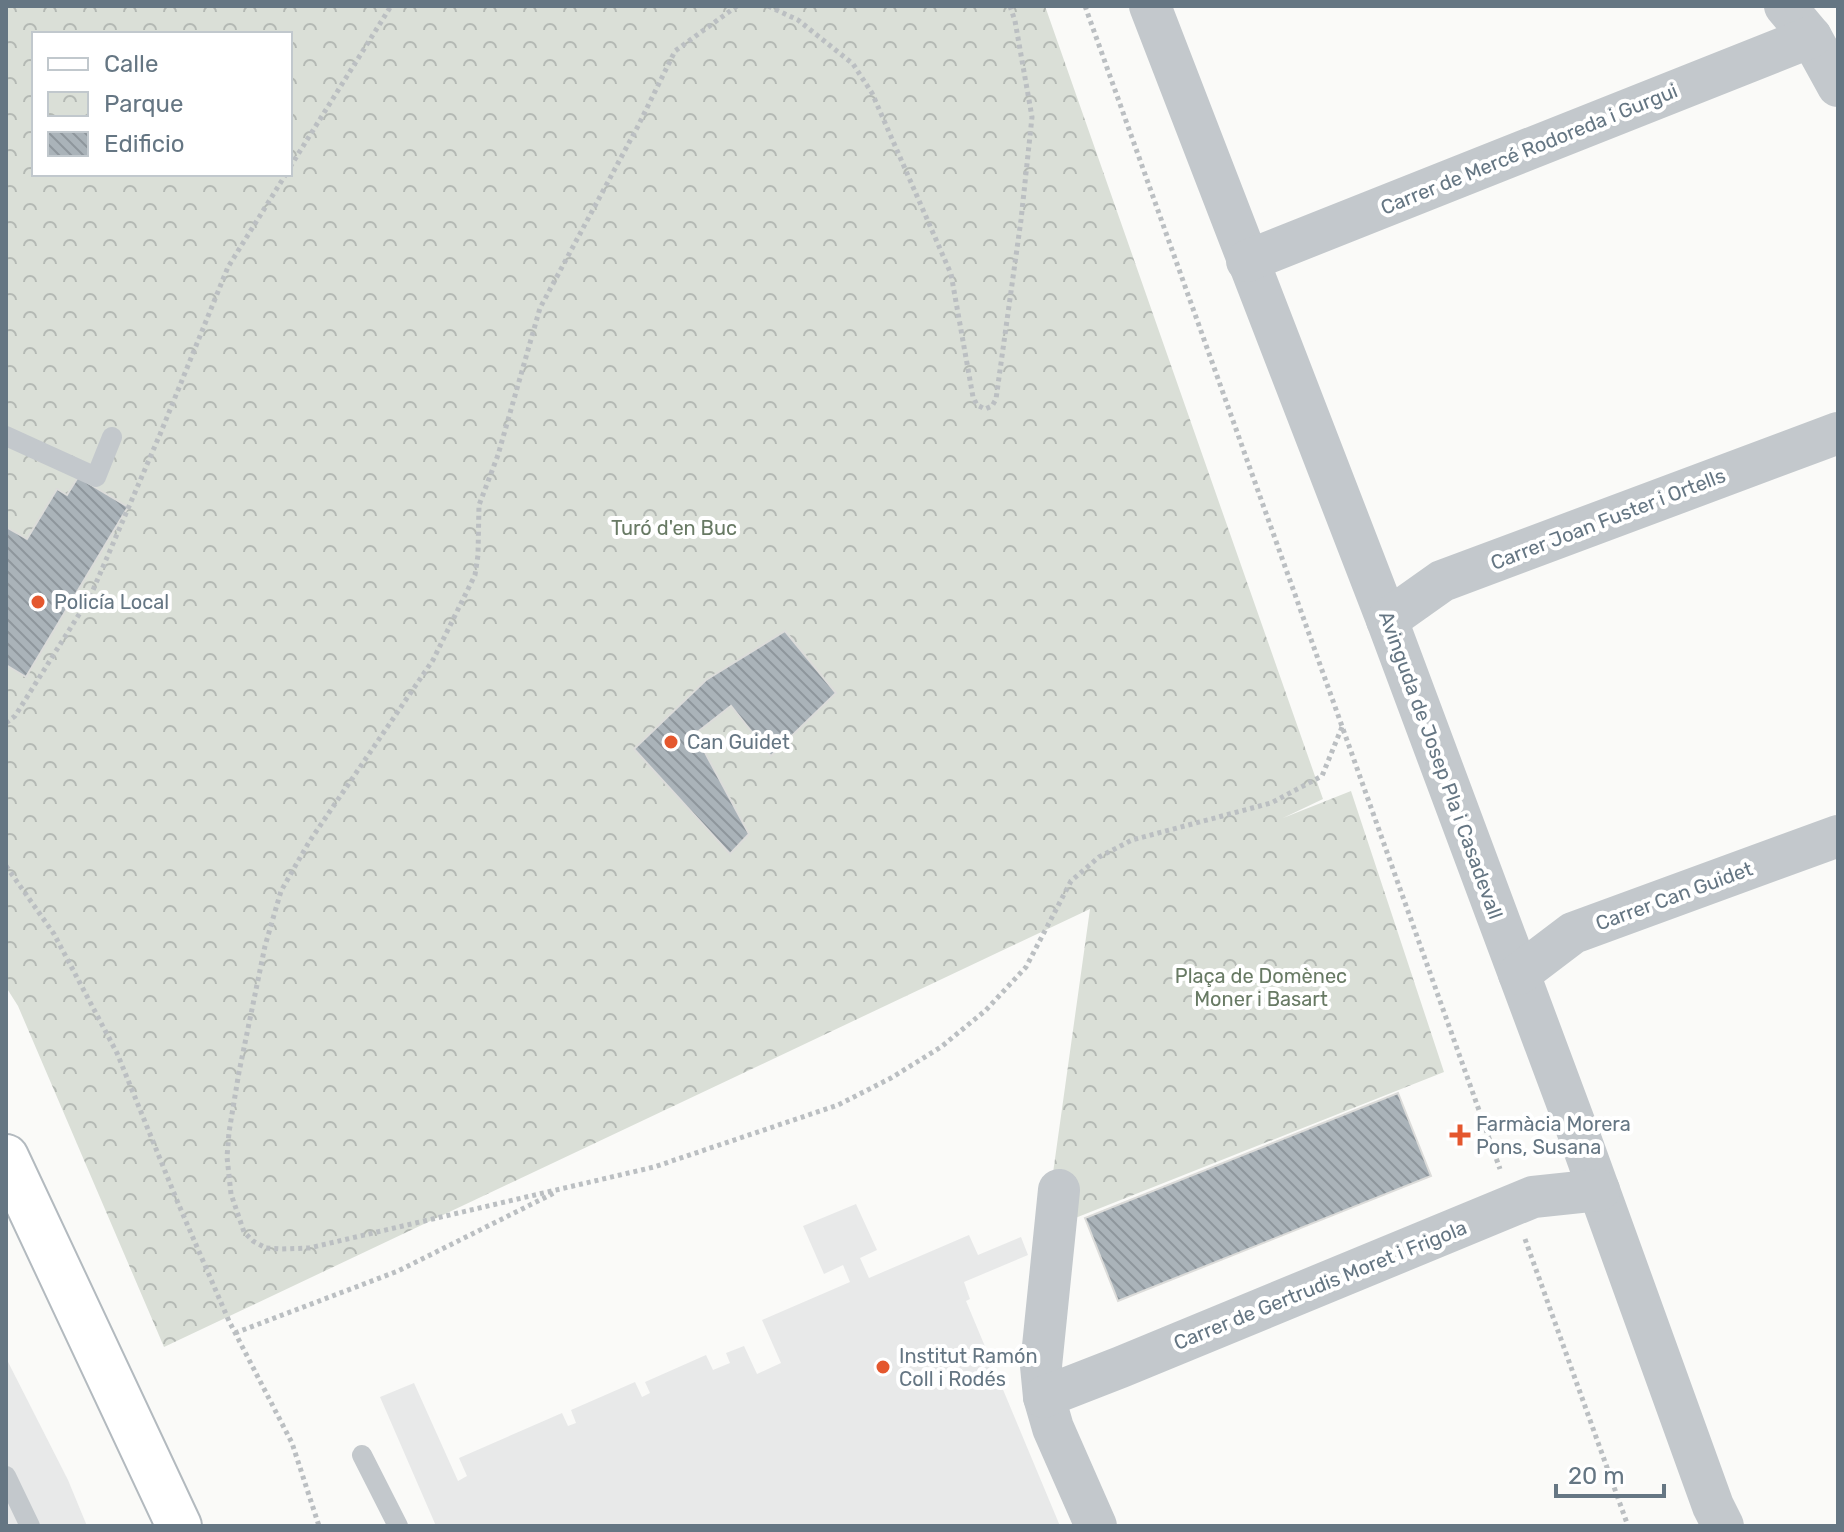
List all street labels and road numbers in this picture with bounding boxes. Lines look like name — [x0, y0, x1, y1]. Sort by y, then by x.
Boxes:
street label: Carrer de Mercé Rodoreda i Gurgui — [1377, 78, 1681, 220]
street label: Carrer Joan Fuster i Ortells — [1487, 463, 1729, 575]
street label: Avinguda de Josep Pla i Casadevall — [1374, 608, 1508, 922]
street label: Carrer Can Guidet — [1592, 856, 1756, 936]
street label: Carrer de Gertrudis Moret i Frigola — [1170, 1215, 1470, 1355]

